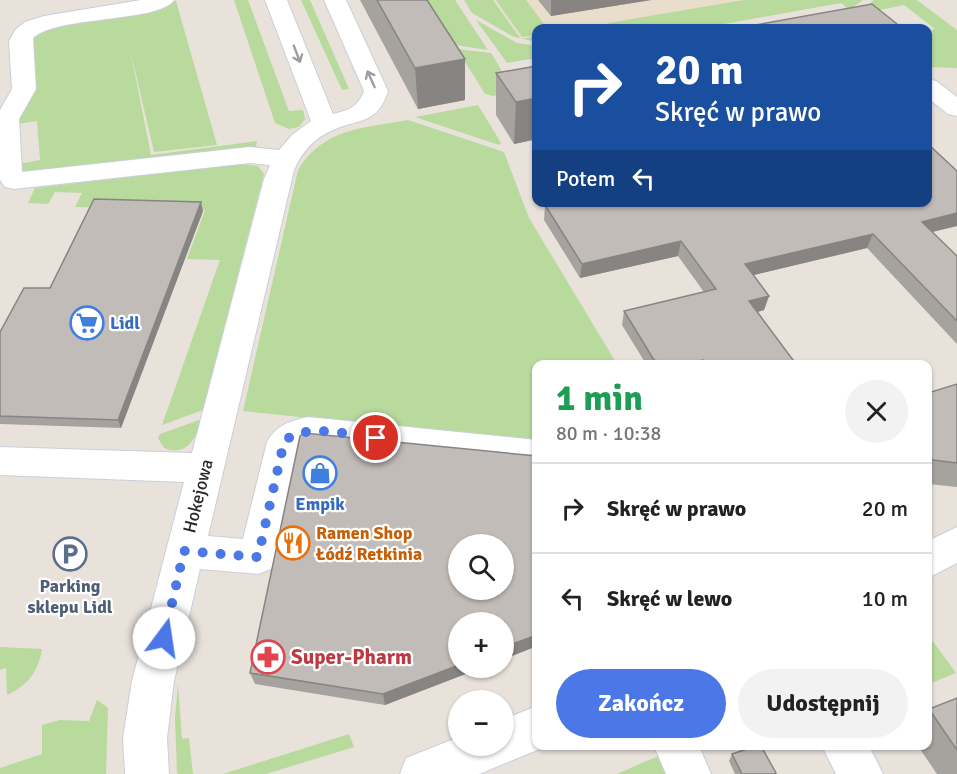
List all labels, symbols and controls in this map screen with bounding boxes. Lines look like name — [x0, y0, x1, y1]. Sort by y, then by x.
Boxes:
one-way arrow — [293, 45, 304, 63]
text: 20 m — [655, 45, 744, 96]
icon: right — [556, 48, 634, 126]
one-way arrow — [365, 70, 376, 89]
text: Skręć w prawo — [655, 96, 821, 129]
icon: left — [627, 162, 660, 195]
text: Potem — [556, 165, 615, 192]
supermarket icon: Lidl — [69, 305, 105, 341]
place label: Lidl — [110, 312, 140, 334]
text: 1 min — [556, 376, 643, 421]
button: close — [845, 380, 908, 443]
pin — [350, 412, 401, 463]
icon: arrive — [359, 421, 392, 454]
text: 80 m · 10:38 — [556, 421, 661, 446]
shop icon: Empik — [302, 455, 338, 491]
street label: Hokejowa — [178, 457, 218, 535]
icon: right — [556, 492, 589, 525]
place label: Empik — [295, 493, 345, 515]
text: Skręć w prawo — [607, 495, 746, 522]
text: 20 m — [862, 495, 908, 522]
place label: Ramen Shop Łódź Retkinia — [315, 522, 422, 565]
restaurant icon: Ramen Shop Łódź Retkinia — [275, 525, 311, 561]
map controls — [448, 534, 514, 756]
button: search — [448, 534, 514, 600]
parking icon: Parking sklepu Lidl — [52, 536, 88, 572]
place label: Parking sklepu Lidl — [28, 575, 113, 618]
icon: left — [556, 582, 589, 615]
text: Skręć w lewo — [607, 585, 732, 612]
text: 10 m — [862, 585, 908, 612]
position arrow — [132, 606, 196, 670]
button: + — [448, 612, 514, 678]
pharmacy icon: Super-Pharm — [250, 639, 286, 675]
place label: Super-Pharm — [291, 644, 412, 670]
button: Zakończ — [556, 669, 726, 738]
button: Udostępnij — [738, 669, 908, 738]
button: − — [448, 690, 514, 756]

